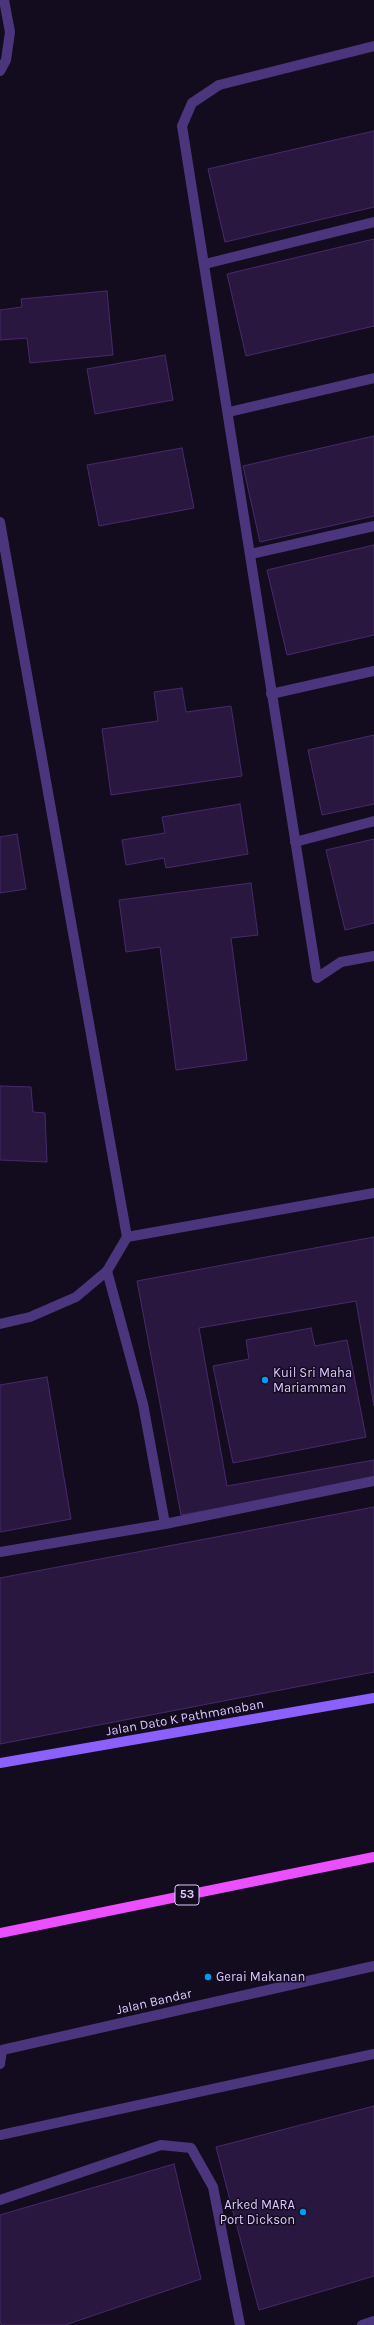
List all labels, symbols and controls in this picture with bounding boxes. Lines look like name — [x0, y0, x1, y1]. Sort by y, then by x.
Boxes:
place label: Kuil Sri Maha Mariamman — [273, 1365, 352, 1396]
marker: Kuil Sri Maha Mariamman — [260, 1375, 270, 1385]
street label: Jalan Dato K Pathmanaban — [105, 1696, 265, 1740]
road number: 53 — [175, 1885, 199, 1905]
place label: Gerai Makanan — [216, 1969, 305, 1985]
marker: Gerai Makanan — [203, 1972, 213, 1982]
street label: Jalan Bandar — [115, 1986, 193, 2018]
place label: Arked MARA Port Dickson — [220, 2197, 295, 2228]
marker: Arked MARA Port Dickson — [298, 2207, 308, 2217]

